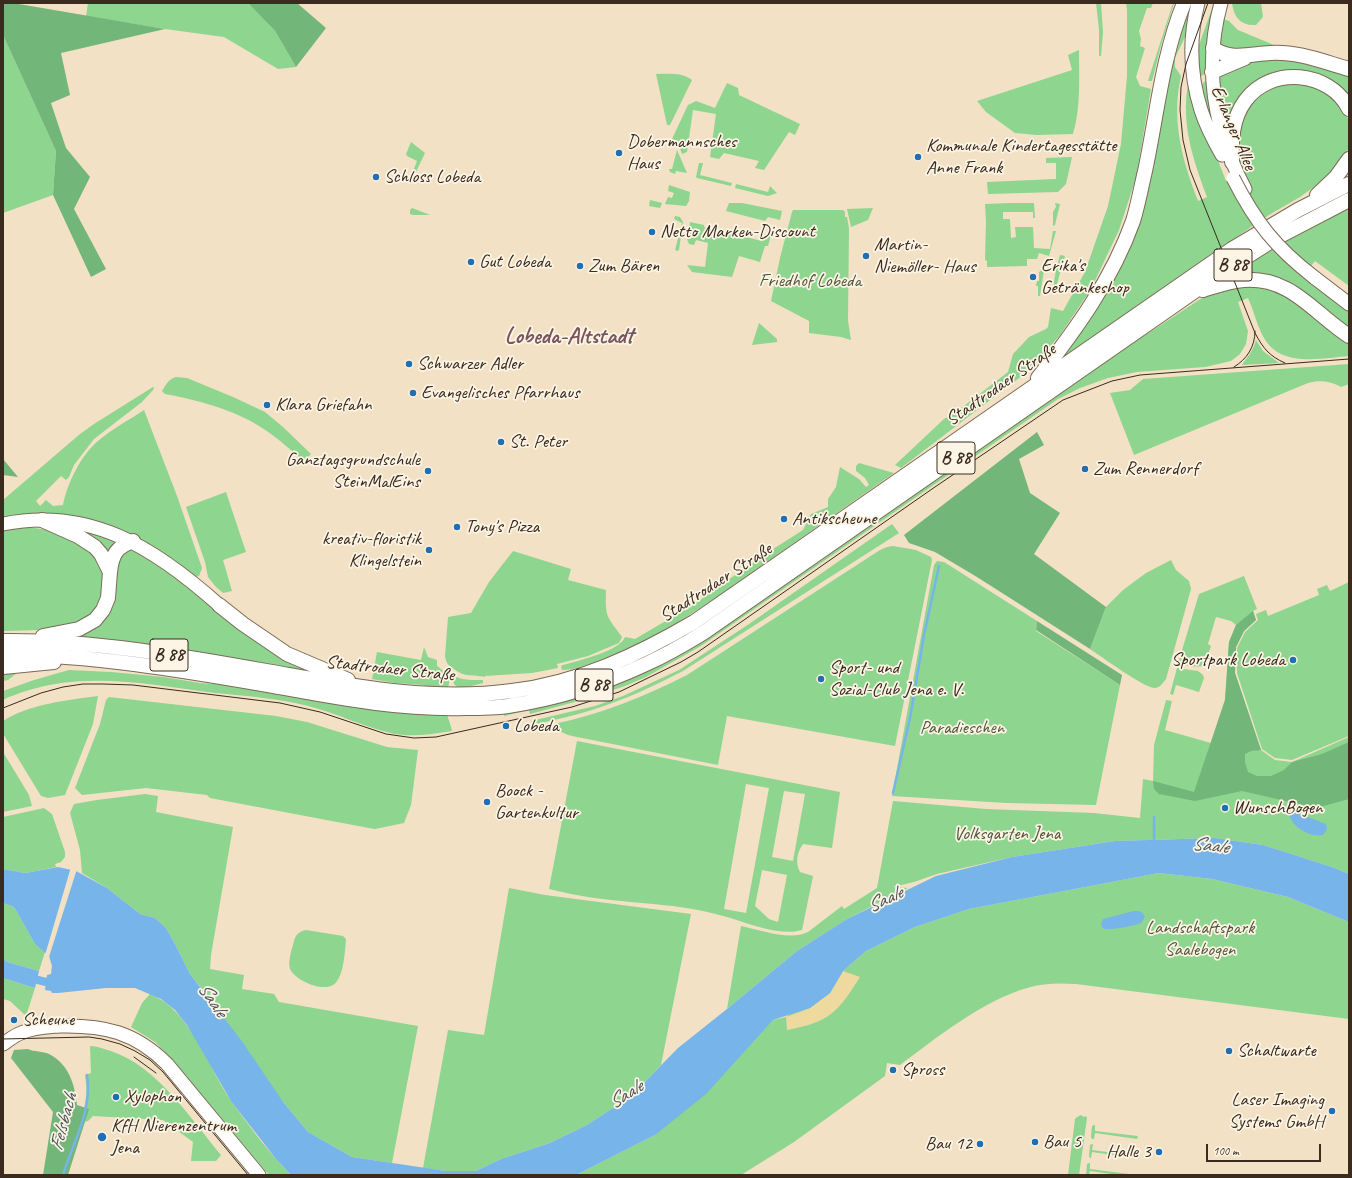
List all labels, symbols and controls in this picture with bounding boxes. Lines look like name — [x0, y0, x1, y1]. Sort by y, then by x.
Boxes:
street label: Erlanger Allee — [1205, 82, 1261, 174]
place label: Dobermannsches Haus — [627, 131, 736, 175]
place label: Kommunale Kindertagesstätte Anne Frank — [926, 135, 1116, 179]
marker: Dobermannsches Haus — [614, 148, 624, 158]
marker: Kommunale Kindertagesstätte Anne Frank — [913, 152, 923, 162]
place label: Schloss Lobeda — [384, 166, 480, 188]
marker: Schloss Lobeda — [371, 172, 381, 182]
place label: Netto Marken-Discount — [660, 221, 815, 243]
marker: Netto Marken-Discount — [647, 227, 657, 237]
place label: Martin- Niemöller- Haus — [874, 234, 976, 278]
road number: B 88 — [1214, 249, 1252, 281]
place label: Gut Lobeda — [479, 251, 551, 273]
marker: Martin- Niemöller- Haus — [861, 251, 871, 261]
place label: Zum Bären — [588, 255, 659, 277]
place label: Erika's Getränkeshop — [1041, 255, 1129, 299]
marker: Gut Lobeda — [466, 257, 476, 267]
marker: Zum Bären — [575, 261, 585, 271]
park label: Friedhof Lobeda — [759, 270, 861, 292]
marker: Erika's Getränkeshop — [1028, 272, 1038, 282]
district label: Lobeda-Altstadt — [505, 323, 633, 351]
street label: Stadtrodaer Straße — [942, 339, 1060, 431]
place label: Schwarzer Adler — [417, 353, 523, 375]
marker: Schwarzer Adler — [404, 359, 414, 369]
place label: Evangelisches Pfarrhaus — [421, 382, 579, 404]
marker: Evangelisches Pfarrhaus — [408, 388, 418, 398]
place label: Klara Griefahn — [275, 394, 372, 416]
marker: Klara Griefahn — [262, 400, 272, 410]
place label: St. Peter — [509, 431, 567, 453]
marker: St. Peter — [496, 437, 506, 447]
road number: B 88 — [937, 442, 975, 474]
place label: Ganztagsgrundschule SteinMalEins — [286, 449, 420, 493]
place label: Zum Rennerdorf — [1093, 458, 1197, 480]
marker: Zum Rennerdorf — [1080, 464, 1090, 474]
marker: Ganztagsgrundschule SteinMalEins — [423, 466, 433, 476]
place label: Antikscheune — [792, 508, 876, 530]
marker: Antikscheune — [779, 514, 789, 524]
place label: Tony's Pizza — [465, 516, 539, 538]
marker: Tony's Pizza — [452, 522, 462, 532]
place label: kreativ-floristik Klingelstein — [322, 528, 421, 572]
street label: Stadtrodaer Straße — [656, 538, 776, 628]
marker: kreativ-floristik Klingelstein — [424, 545, 434, 555]
road number: B 88 — [150, 639, 188, 671]
place label: Sportpark Lobeda — [1171, 649, 1285, 671]
street label: Stadtrodaer Straße — [325, 651, 455, 687]
marker: Sportpark Lobeda — [1288, 655, 1298, 665]
place label: Sport- und Sozial-Club Jena e. V. — [829, 657, 964, 701]
road number: B 88 — [575, 669, 613, 701]
marker: Sport- und Sozial-Club Jena e. V. — [816, 674, 826, 684]
place label: Lobeda — [514, 715, 558, 737]
park label: Paradieschen — [920, 717, 1004, 739]
marker: Lobeda — [501, 721, 511, 731]
place label: Boock - Gartenkultur — [495, 780, 578, 824]
marker: Boock - Gartenkultur — [482, 797, 492, 807]
place label: WunschBogen — [1233, 797, 1323, 819]
marker: WunschBogen — [1220, 803, 1230, 813]
park label: Volksgarten Jena — [954, 823, 1060, 845]
water label: Saale — [1191, 832, 1229, 860]
water label: Saale — [864, 881, 906, 919]
park label: Landschaftspark Saalebogen — [1146, 917, 1254, 961]
water label: Saale — [192, 978, 232, 1022]
place label: Scheune — [22, 1009, 74, 1031]
marker: Scheune — [9, 1015, 19, 1025]
place label: Schaltwarte — [1237, 1040, 1316, 1062]
marker: Schaltwarte — [1224, 1046, 1234, 1056]
place label: Spross — [901, 1059, 944, 1081]
marker: Spross — [888, 1065, 898, 1075]
water label: Saale — [604, 1075, 648, 1115]
place label: Xylophon — [124, 1086, 181, 1108]
place label: Laser Imaging Systems GmbH — [1229, 1089, 1324, 1133]
water label: Felsbach — [45, 1091, 83, 1153]
marker: Xylophon — [111, 1092, 121, 1102]
marker: Laser Imaging Systems GmbH — [1327, 1106, 1337, 1116]
place label: KfH Nierenzentrum Jena — [111, 1115, 236, 1159]
marker: KfH Nierenzentrum Jena — [96, 1131, 108, 1143]
place label: Bau 5 — [1043, 1131, 1081, 1153]
place label: Bau 12 — [925, 1133, 972, 1155]
scale bar — [1208, 1136, 1323, 1162]
marker: Bau 5 — [1030, 1137, 1040, 1147]
marker: Bau 12 — [975, 1139, 985, 1149]
place label: Halle 3 — [1106, 1141, 1151, 1163]
text: 100 m — [1213, 1143, 1239, 1159]
marker: Halle 3 — [1154, 1147, 1164, 1157]

